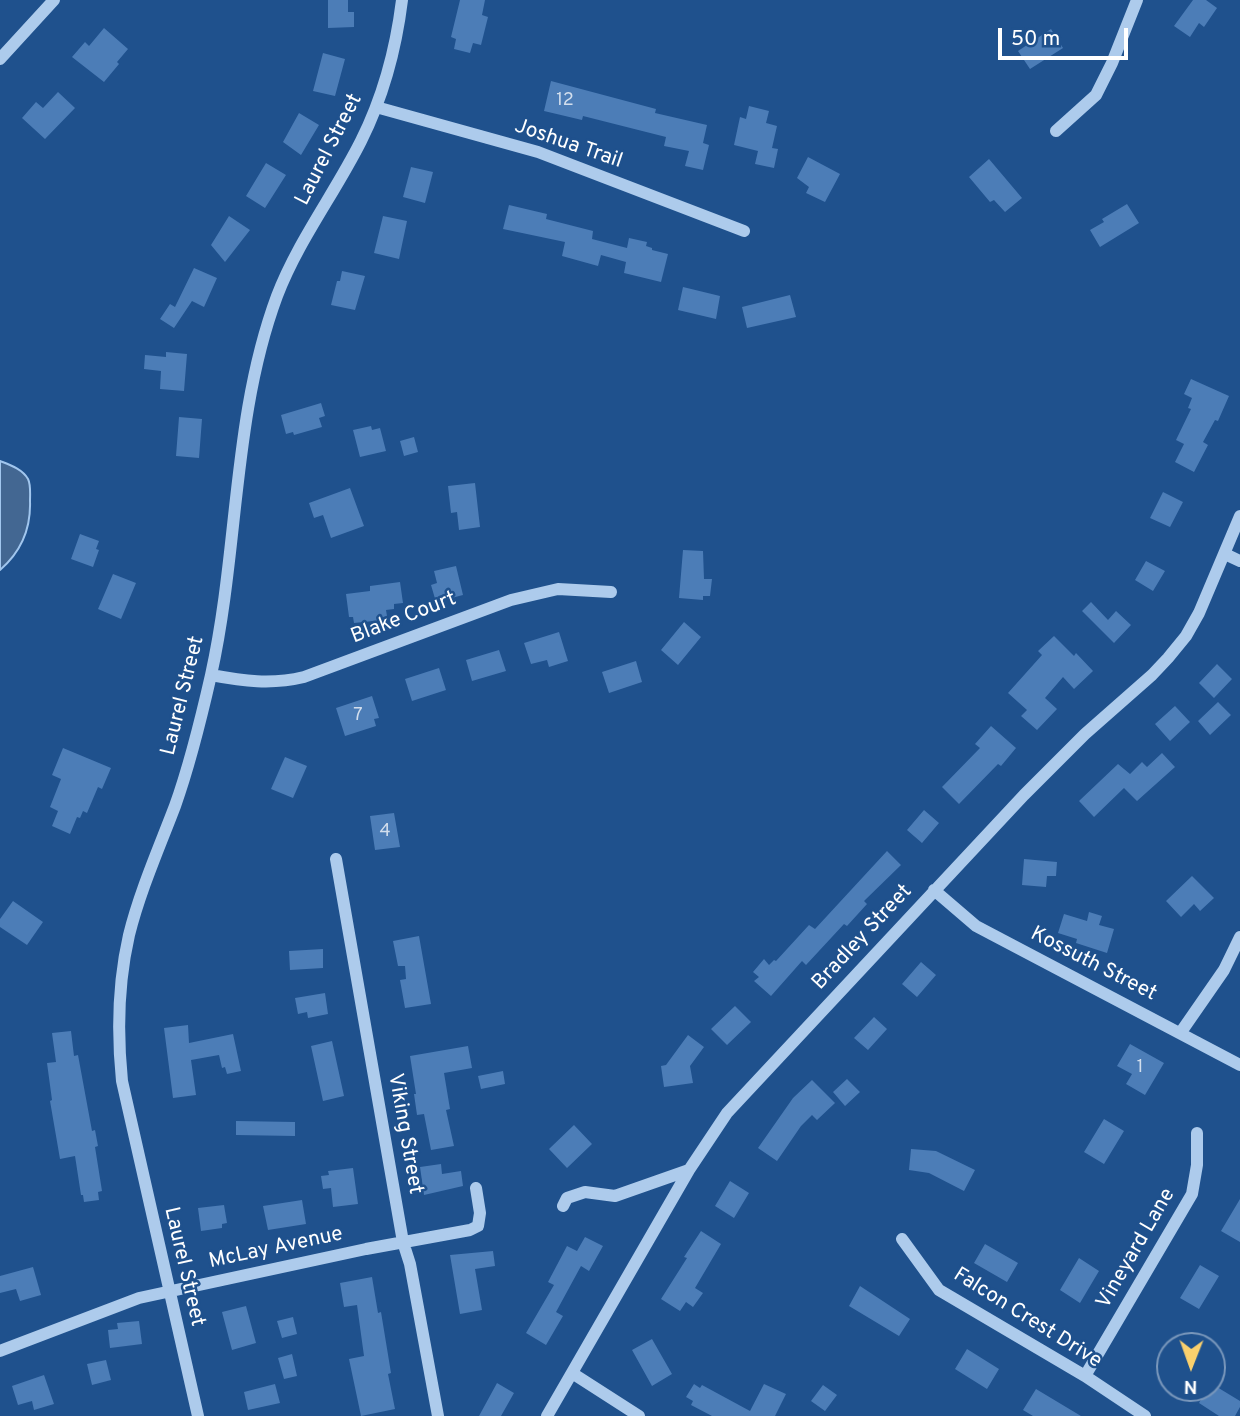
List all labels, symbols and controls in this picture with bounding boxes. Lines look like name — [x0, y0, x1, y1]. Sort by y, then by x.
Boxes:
scale bar — [1002, 14, 1132, 58]
text: 50 m — [1011, 26, 1060, 53]
street label: Laurel Street — [291, 90, 369, 210]
house number: 12 — [556, 90, 574, 112]
street label: Joshua Trail — [511, 115, 625, 175]
street label: Blake Court — [348, 587, 460, 651]
street label: Laurel Street — [157, 634, 211, 758]
house number: 7 — [353, 705, 363, 727]
house number: 4 — [379, 821, 391, 843]
street label: Bradley Street — [808, 880, 918, 996]
street label: Kossuth Street — [1026, 922, 1160, 1008]
house number: 1 — [1137, 1057, 1143, 1079]
street label: Viking Street — [381, 1072, 427, 1196]
street label: Vineyard Lane — [1092, 1184, 1182, 1314]
street label: Laurel Street — [157, 1205, 209, 1329]
street label: McLay Avenue — [207, 1222, 345, 1276]
street label: Falcon Crest Drive — [948, 1263, 1106, 1375]
north arrow — [1156, 1332, 1226, 1402]
text: N — [1184, 1374, 1198, 1398]

